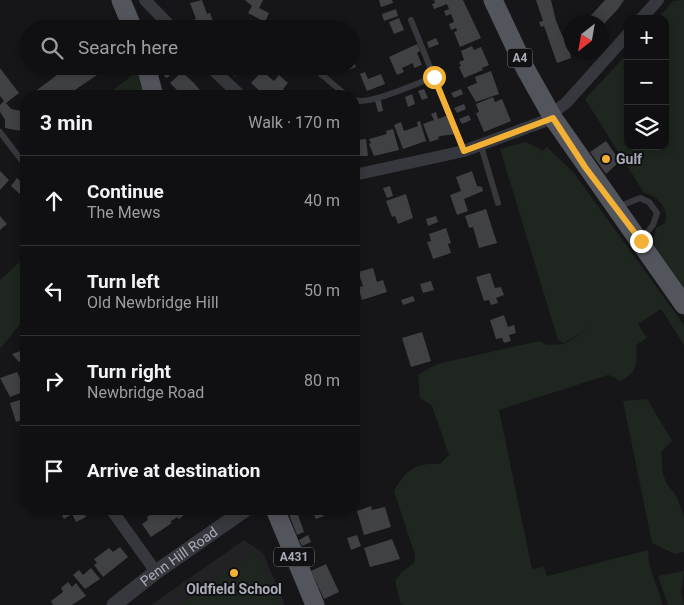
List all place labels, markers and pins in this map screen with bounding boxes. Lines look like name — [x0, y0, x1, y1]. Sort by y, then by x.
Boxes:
place label: Gulf — [616, 151, 643, 167]
marker: Gulf — [600, 153, 612, 165]
marker: Oldfield School — [228, 567, 240, 579]
place label: Oldfield School — [186, 581, 282, 597]

